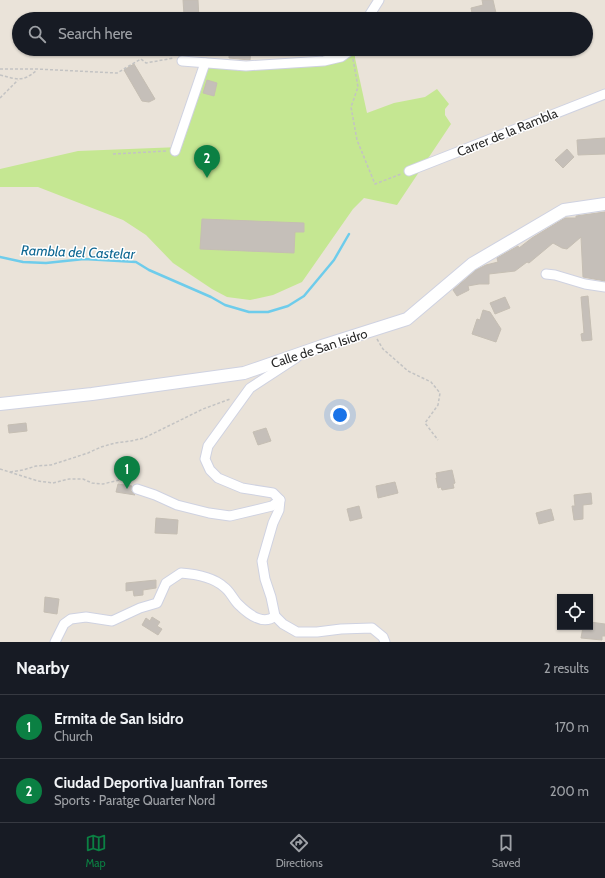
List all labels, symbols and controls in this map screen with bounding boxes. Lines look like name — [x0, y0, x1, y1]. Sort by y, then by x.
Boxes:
search box — [12, 12, 593, 56]
icon: search — [26, 23, 48, 45]
text: Search here — [58, 25, 133, 43]
street label: Carrer de la Rambla — [454, 104, 560, 159]
pin: 2 — [194, 145, 220, 178]
water label: Rambla del Castelar — [21, 241, 136, 263]
street label: Calle de San Isidro — [269, 325, 369, 371]
your location — [330, 405, 350, 425]
pin: 1 — [114, 456, 140, 489]
map controls — [557, 594, 593, 630]
button: locate — [557, 594, 593, 630]
text: Nearby — [16, 658, 69, 678]
text: 2 results — [544, 660, 589, 676]
text: Ermita de San Isidro — [54, 710, 183, 728]
text: 1 — [27, 719, 31, 735]
text: 170 m — [555, 719, 589, 735]
text: Church — [54, 728, 93, 744]
text: Ciudad Deportiva Juanfran Torres — [54, 774, 268, 792]
text: 2 — [26, 783, 32, 799]
text: 200 m — [550, 783, 589, 799]
text: Sports · Paratge Quarter Nord — [54, 792, 215, 808]
tab: Map — [85, 832, 107, 870]
tab: Directions — [276, 832, 323, 870]
tab: Saved — [492, 832, 520, 870]

